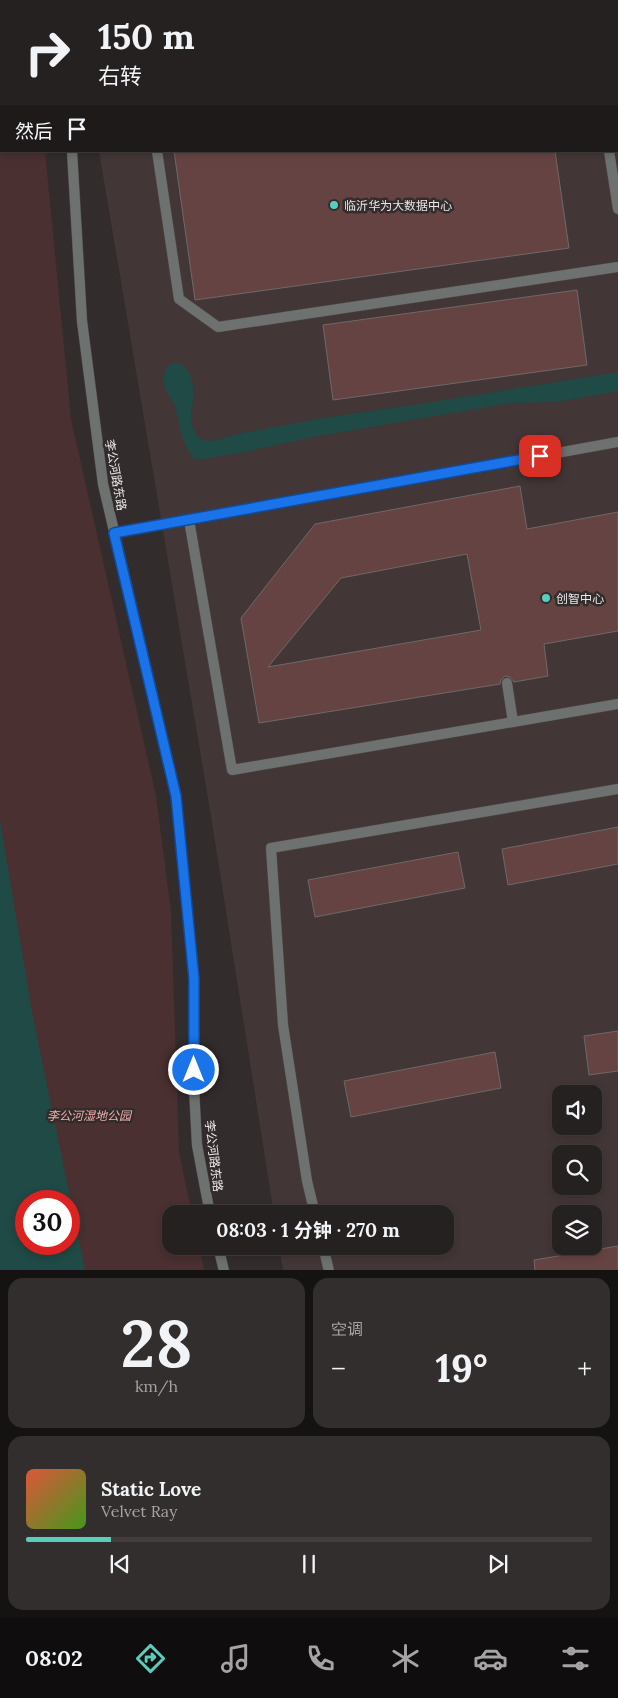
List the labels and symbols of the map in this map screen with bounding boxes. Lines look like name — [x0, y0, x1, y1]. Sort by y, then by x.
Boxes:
place label: 临沂华为大数据中心 — [344, 198, 452, 213]
marker: 临沂华为大数据中心 — [328, 199, 340, 211]
pin — [519, 435, 561, 477]
street label: 李公河路东路 — [102, 438, 130, 512]
place label: 创智中心 — [556, 591, 604, 606]
marker: 创智中心 — [540, 592, 552, 604]
position arrow — [167, 1043, 219, 1095]
park label: 李公河湿地公园 — [47, 1108, 133, 1123]
street label: 李公河路东路 — [202, 1119, 226, 1193]
speed limit sign: 30 — [15, 1190, 80, 1255]

